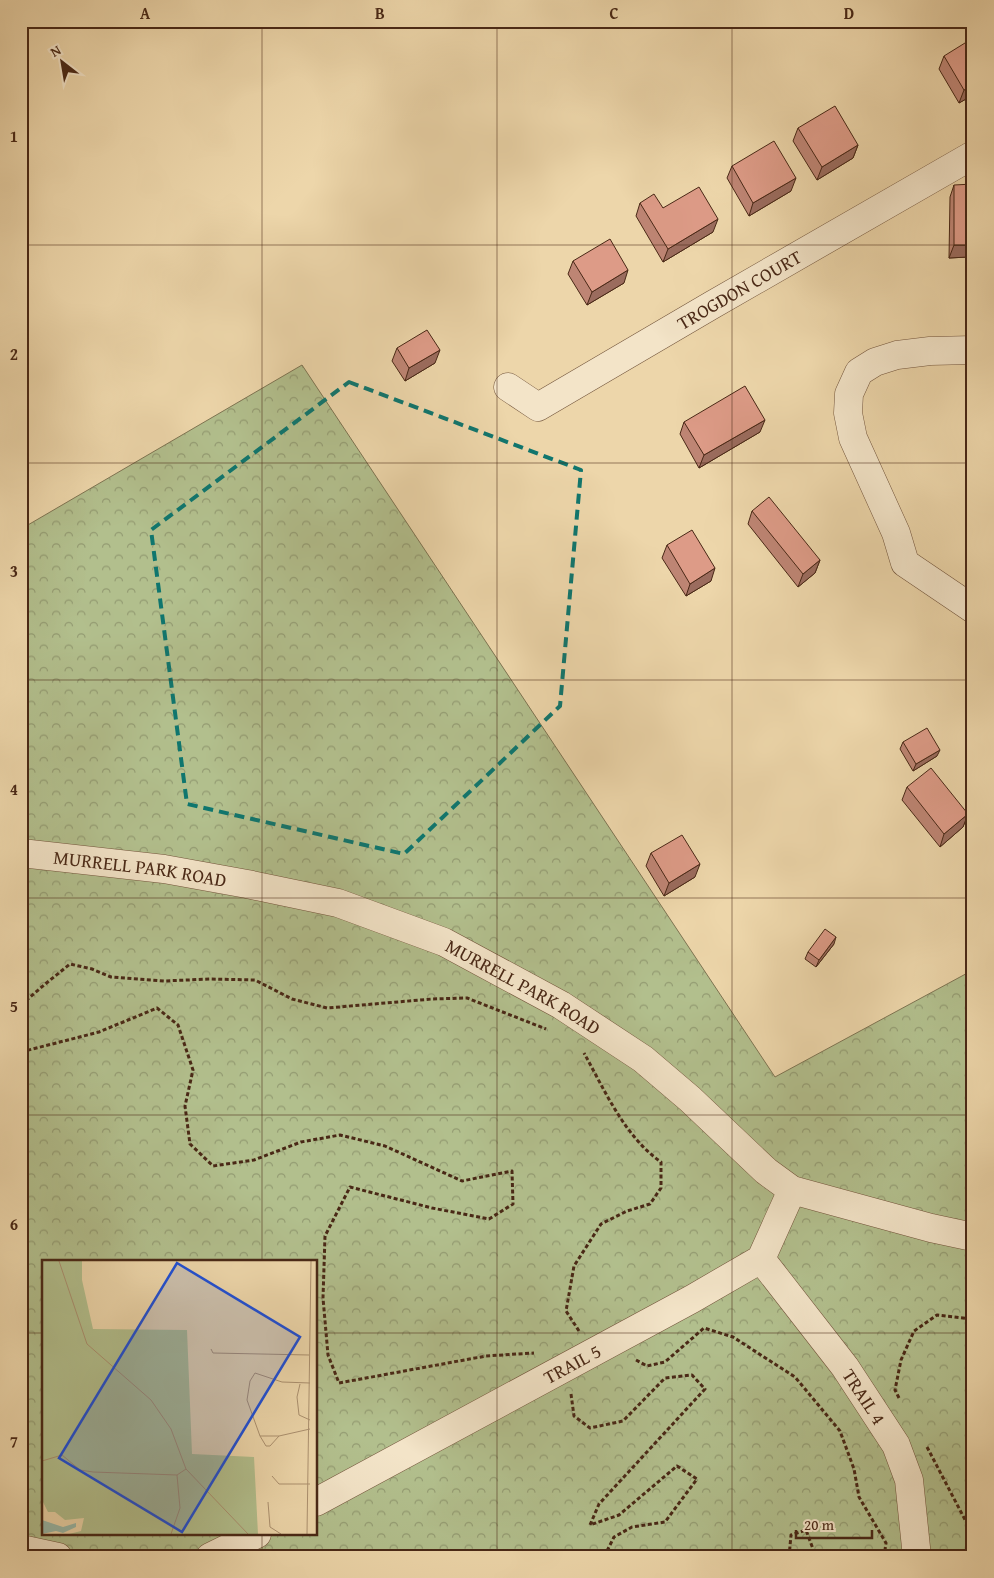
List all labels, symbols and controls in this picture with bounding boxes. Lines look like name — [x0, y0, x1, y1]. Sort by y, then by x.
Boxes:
text: A — [140, 1, 151, 25]
text: B — [375, 1, 385, 25]
text: C — [609, 1, 619, 25]
text: D — [844, 1, 854, 25]
north arrow — [38, 38, 88, 88]
text: N — [46, 40, 65, 62]
text: 1 — [10, 124, 18, 148]
street label: TROGDON COURT — [672, 242, 807, 337]
text: 2 — [10, 342, 18, 366]
text: 3 — [10, 559, 18, 583]
text: 4 — [10, 777, 18, 801]
street label: MURRELL PARK ROAD — [52, 843, 229, 894]
street label: MURRELL PARK ROAD — [441, 931, 606, 1042]
text: 5 — [10, 994, 18, 1018]
text: 6 — [10, 1212, 18, 1236]
inset map — [42, 1260, 318, 1536]
street label: TRAIL 5 — [538, 1337, 606, 1391]
street label: TRAIL 4 — [836, 1363, 893, 1430]
text: 7 — [10, 1429, 18, 1453]
scale bar — [796, 1508, 873, 1540]
text: 20 m — [804, 1514, 835, 1535]

